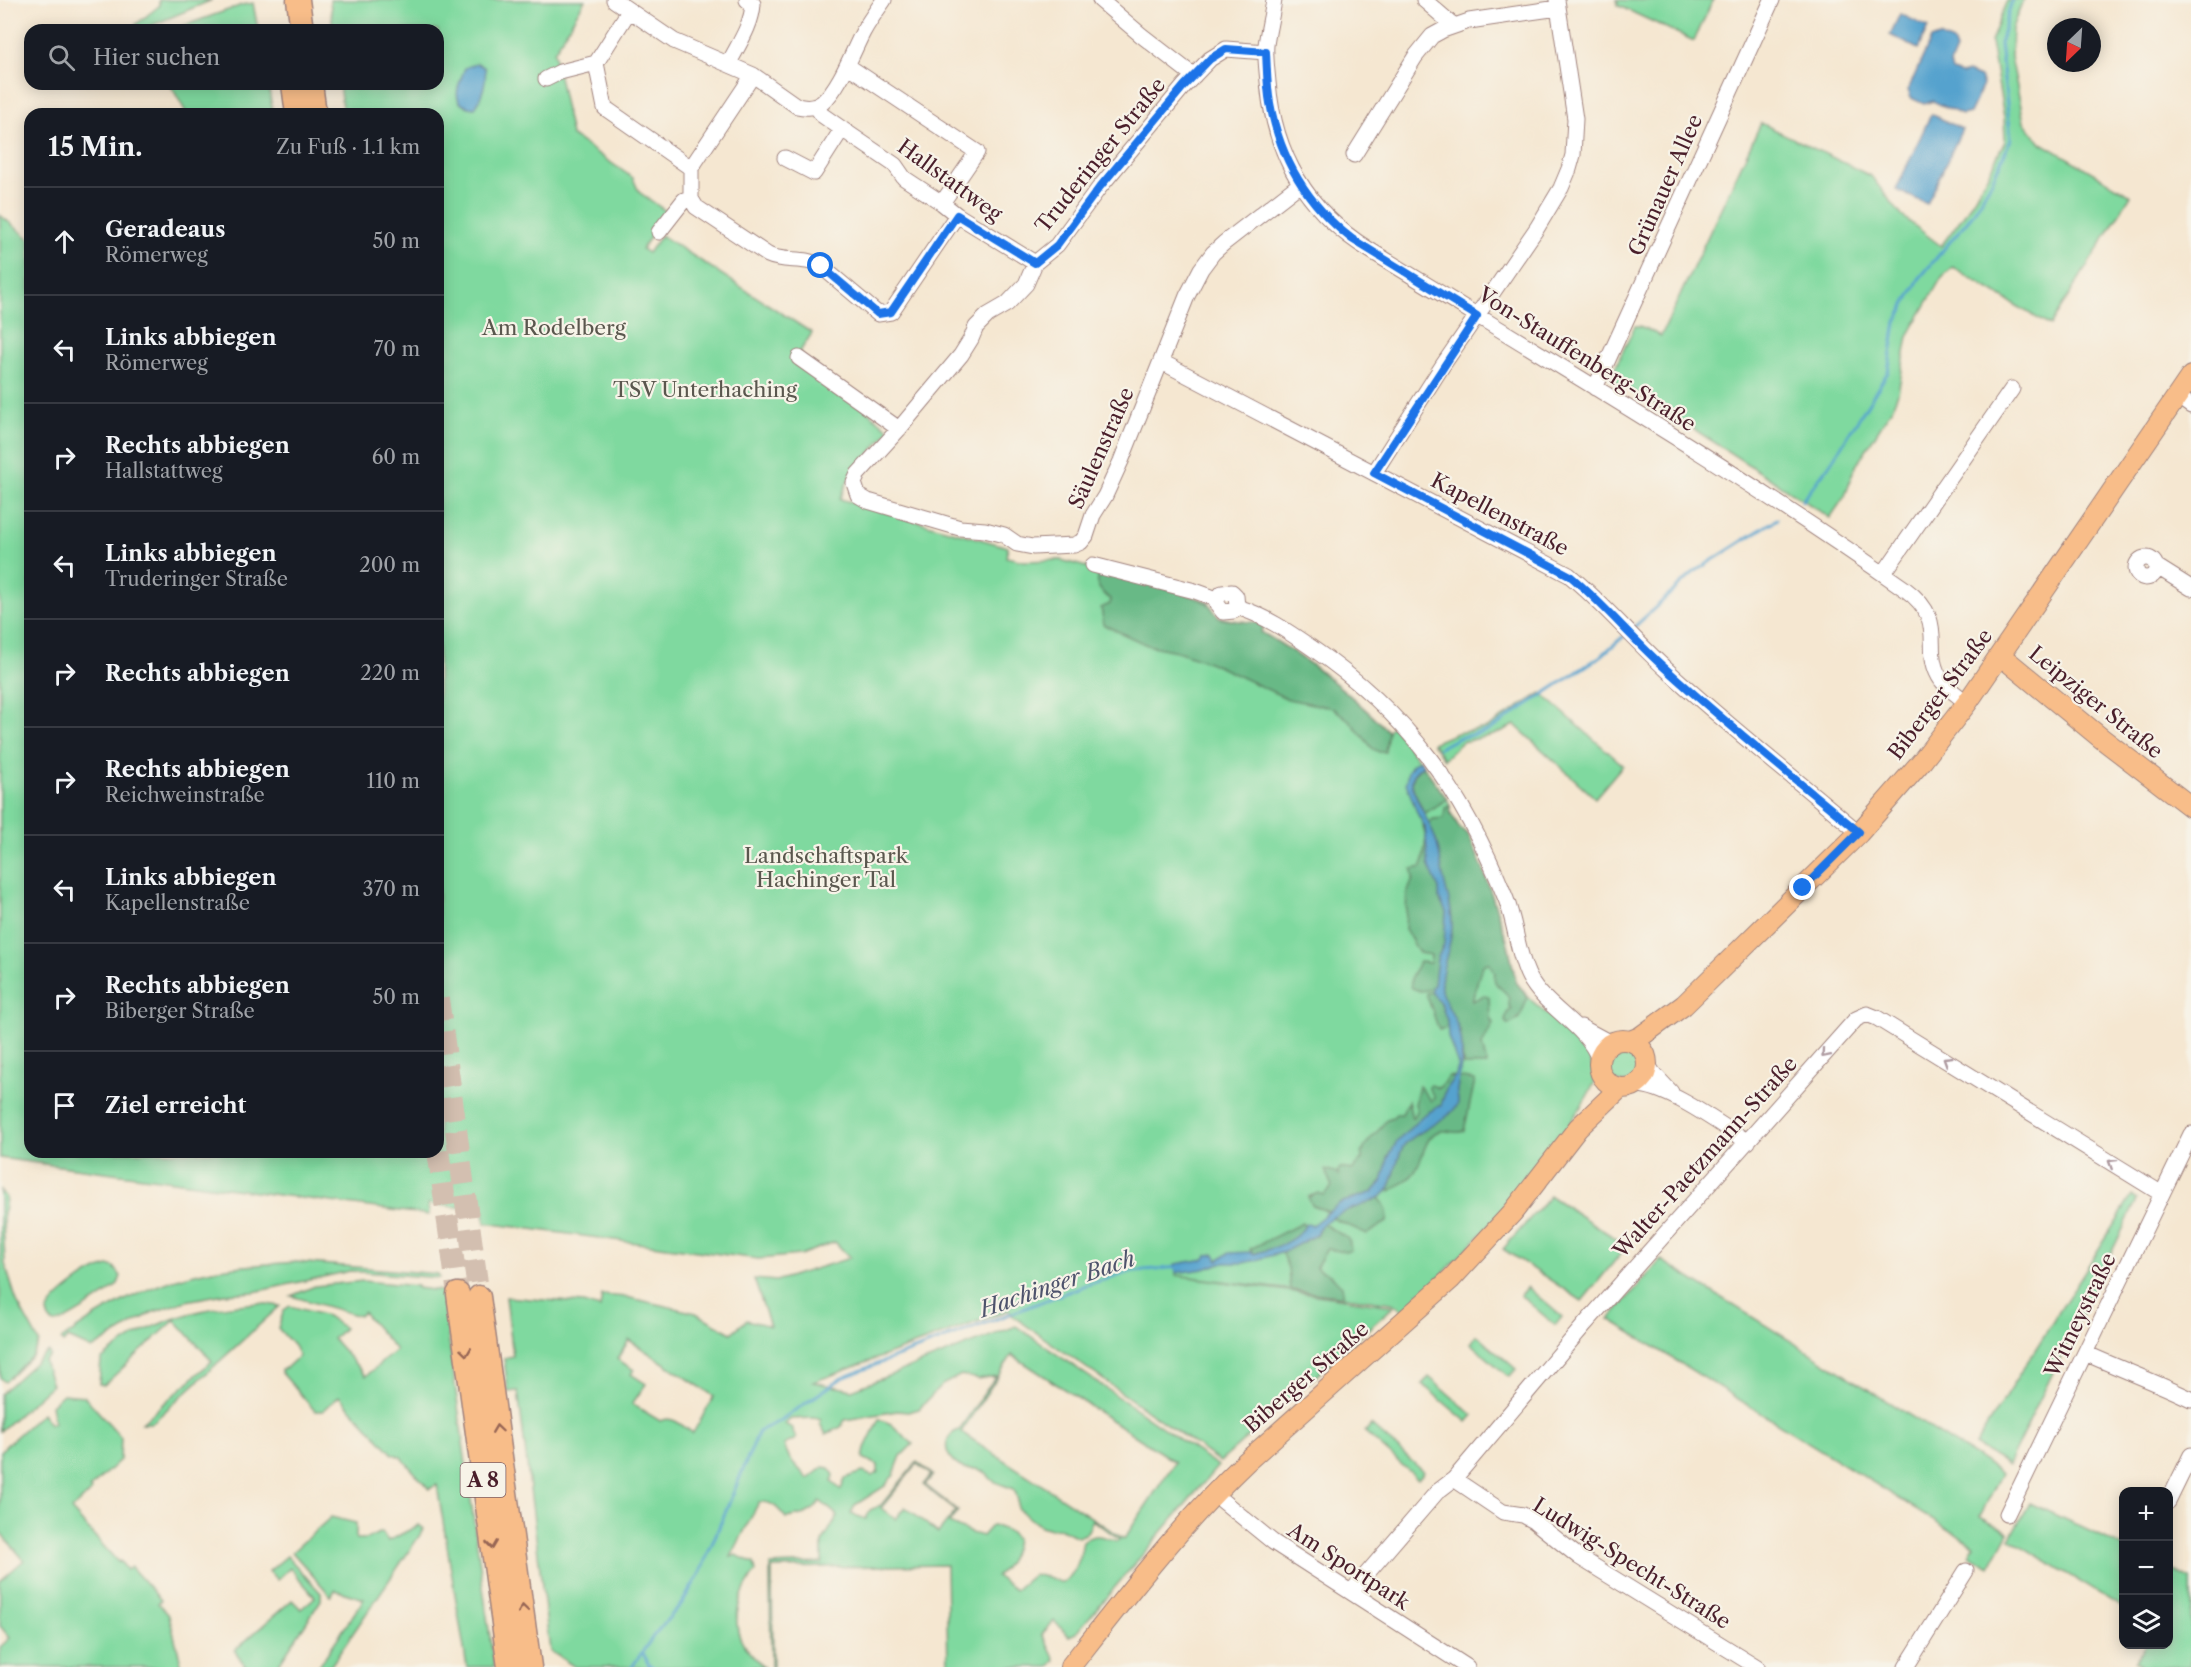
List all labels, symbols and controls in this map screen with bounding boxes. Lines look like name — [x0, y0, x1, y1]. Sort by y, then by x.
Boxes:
north arrow — [2047, 18, 2101, 72]
search box — [24, 24, 444, 90]
icon: search — [45, 41, 78, 74]
text: Hier suchen — [93, 44, 220, 71]
street label: Truderinger Straße — [1030, 72, 1170, 238]
street label: Grünauer Allee — [1623, 110, 1707, 260]
text: 15 Min. — [48, 131, 142, 163]
street label: Hallstattweg — [893, 134, 1008, 227]
text: Zu Fuß · 1.1 km — [276, 135, 420, 159]
text: Geradeaus — [105, 216, 225, 243]
icon: ahead — [48, 225, 81, 258]
text: 50 m — [373, 229, 420, 253]
text: Römerweg — [105, 243, 208, 267]
route start — [807, 252, 833, 278]
street label: Von-Stauffenberg-Straße — [1473, 281, 1701, 436]
park label: Am Rodelberg — [481, 315, 627, 340]
text: Links abbiegen — [105, 324, 277, 351]
icon: left — [48, 333, 81, 366]
text: 70 m — [374, 337, 420, 361]
text: Römerweg — [105, 351, 208, 375]
park label: TSV Unterhaching — [613, 377, 798, 402]
street label: Säulenstraße — [1063, 383, 1139, 513]
text: Rechts abbiegen — [105, 432, 290, 459]
icon: right — [48, 441, 81, 474]
text: 60 m — [372, 445, 420, 469]
text: Hallstattweg — [105, 459, 223, 483]
street label: Kapellenstraße — [1427, 467, 1573, 561]
text: Links abbiegen — [105, 540, 277, 567]
icon: left — [48, 549, 81, 582]
text: 200 m — [359, 553, 420, 577]
text: Truderinger Straße — [105, 567, 288, 591]
street label: Biberger Straße — [1883, 624, 1997, 764]
street label: Leipziger Straße — [2024, 640, 2168, 764]
icon: right — [48, 657, 81, 690]
text: Rechts abbiegen — [105, 660, 290, 687]
text: 220 m — [360, 661, 420, 685]
text: Rechts abbiegen — [105, 756, 290, 783]
icon: right — [48, 765, 81, 798]
text: 110 m — [367, 769, 420, 793]
text: Reichweinstraße — [105, 783, 265, 807]
park label: Landschaftspark Hachinger Tal — [744, 843, 909, 892]
text: Links abbiegen — [105, 864, 277, 891]
icon: left — [48, 873, 81, 906]
route end — [1789, 874, 1815, 900]
text: 370 m — [363, 877, 420, 901]
text: Kapellenstraße — [105, 891, 250, 915]
text: Rechts abbiegen — [105, 972, 290, 999]
icon: right — [48, 981, 81, 1014]
text: 50 m — [373, 985, 420, 1009]
text: Biberger Straße — [105, 999, 255, 1023]
one-way arrow — [1821, 1047, 1832, 1058]
street label: Walter-Paetzmann-Straße — [1607, 1051, 1802, 1264]
one-way arrow — [1943, 1056, 1954, 1067]
icon: arrive — [48, 1089, 81, 1122]
text: Ziel erreicht — [105, 1092, 246, 1119]
one-way arrow — [2108, 1159, 2118, 1171]
water label: Hachinger Bach — [974, 1245, 1138, 1324]
street label: Witneystraße — [2039, 1249, 2121, 1382]
street label: Biberger Straße — [1239, 1316, 1373, 1438]
one-way arrow — [459, 1347, 471, 1357]
one-way arrow — [492, 1425, 504, 1434]
road number: A 8 — [460, 1463, 506, 1497]
map controls — [2119, 1487, 2173, 1649]
button: + — [2119, 1487, 2173, 1541]
street label: Ludwig-Specht-Straße — [1529, 1492, 1735, 1634]
street label: Am Sportpark — [1283, 1517, 1415, 1615]
one-way arrow — [486, 1540, 498, 1550]
button: − — [2119, 1541, 2173, 1595]
button: layers — [2119, 1595, 2173, 1649]
one-way arrow — [517, 1604, 529, 1614]

